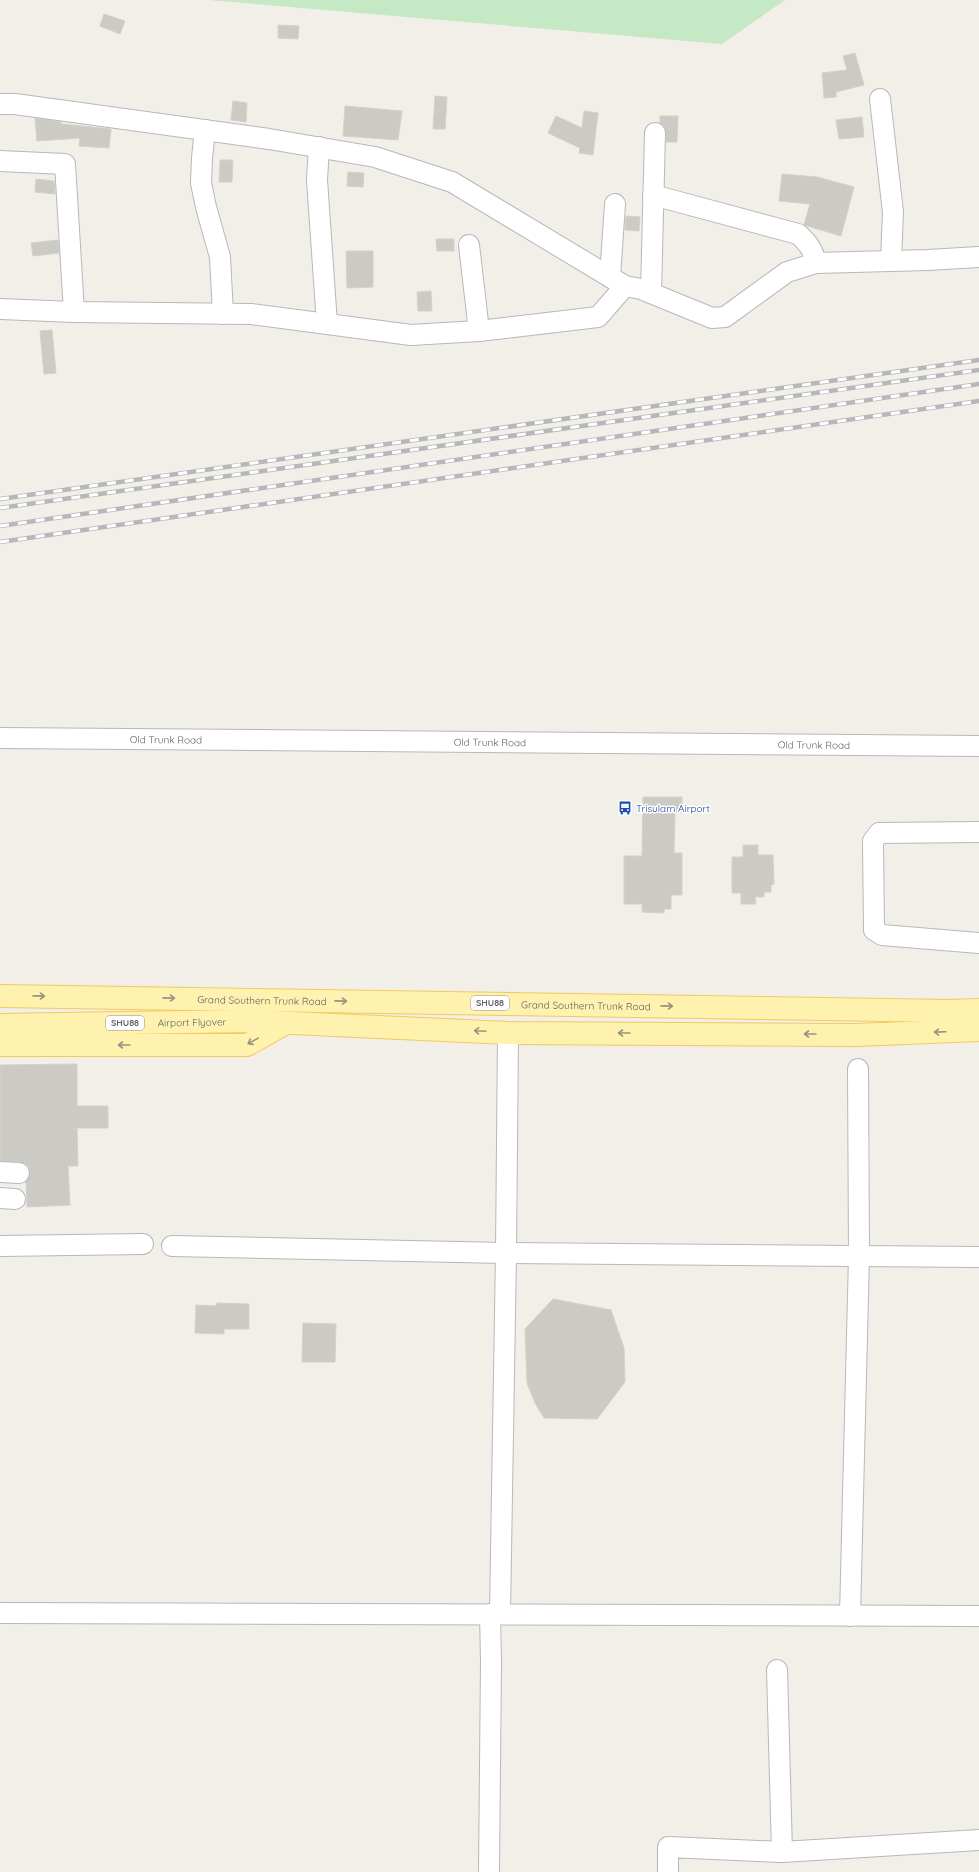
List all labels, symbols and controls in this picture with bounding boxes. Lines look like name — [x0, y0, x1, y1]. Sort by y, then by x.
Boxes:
street label: Old Trunk Road — [130, 733, 202, 747]
street label: Old Trunk Road — [454, 736, 526, 749]
street label: Old Trunk Road — [778, 738, 850, 752]
bus stop icon: Trisulam Airport — [617, 800, 633, 816]
place label: Trisulam Airport — [636, 802, 710, 815]
one-way arrow — [32, 993, 45, 1000]
street label: Grand Southern Trunk Road — [197, 993, 327, 1008]
one-way arrow — [162, 995, 175, 1002]
road number: SHU88 — [471, 996, 509, 1010]
one-way arrow — [334, 997, 347, 1005]
street label: Grand Southern Trunk Road — [521, 998, 651, 1013]
one-way arrow — [660, 1002, 673, 1010]
street label: Airport Flyover — [157, 1015, 227, 1029]
road number: SHU88 — [106, 1016, 144, 1030]
one-way arrow — [474, 1028, 487, 1035]
one-way arrow — [934, 1028, 947, 1035]
one-way arrow — [618, 1029, 631, 1037]
one-way arrow — [804, 1030, 817, 1038]
one-way arrow — [248, 1038, 260, 1046]
one-way arrow — [118, 1041, 131, 1049]

